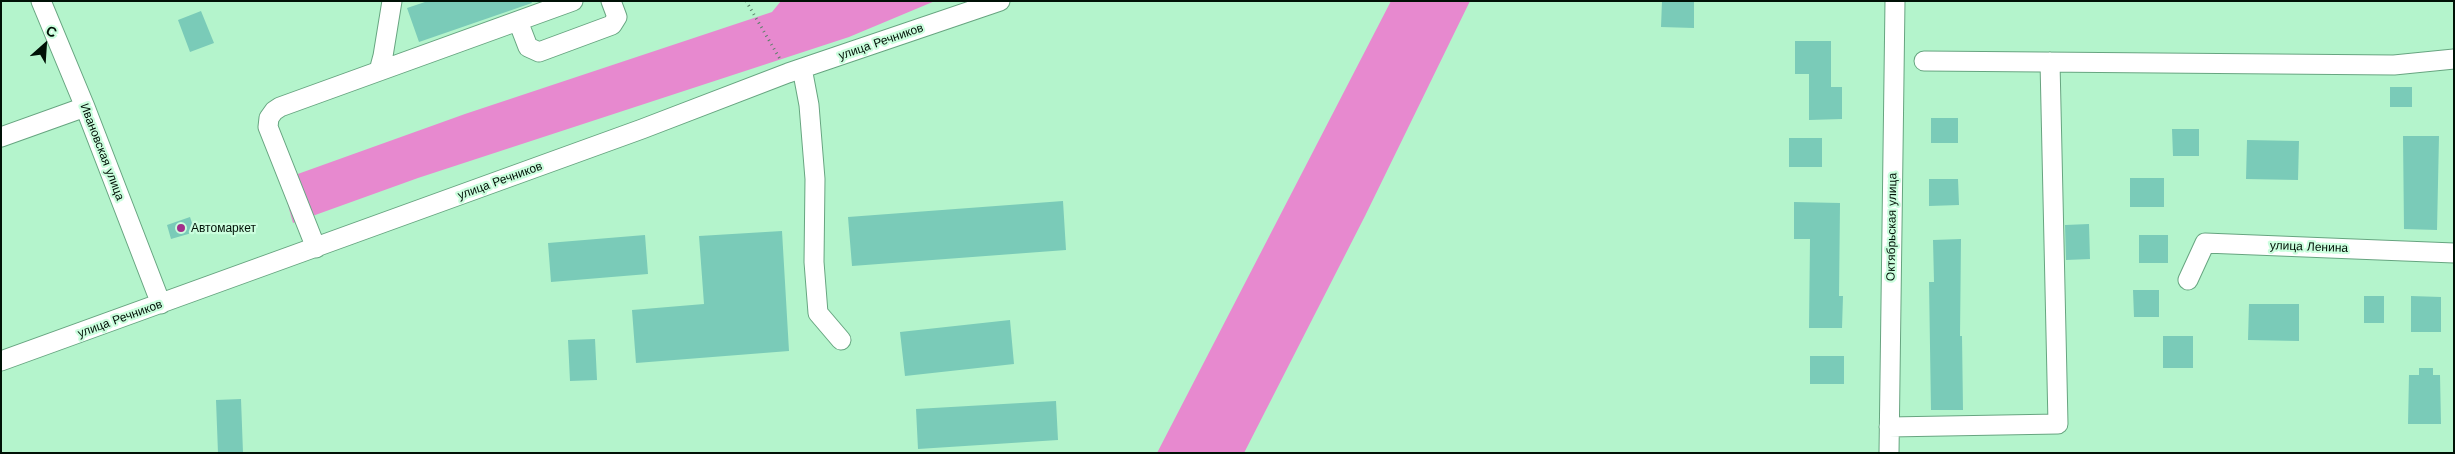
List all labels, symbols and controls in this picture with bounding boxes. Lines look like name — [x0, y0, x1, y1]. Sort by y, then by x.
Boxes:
north arrow — [20, 20, 70, 70]
street label: улица Речников — [837, 21, 925, 63]
text: С — [44, 22, 60, 41]
street label: Ивановская улица — [77, 101, 127, 203]
street label: улица Речников — [456, 159, 544, 203]
street label: Октябрьская улица — [1884, 173, 1900, 281]
place label: Автомаркет — [191, 221, 256, 235]
marker: Автомаркет — [175, 222, 187, 234]
street label: улица Ленина — [2270, 238, 2348, 256]
street label: улица Речников — [76, 297, 164, 341]

